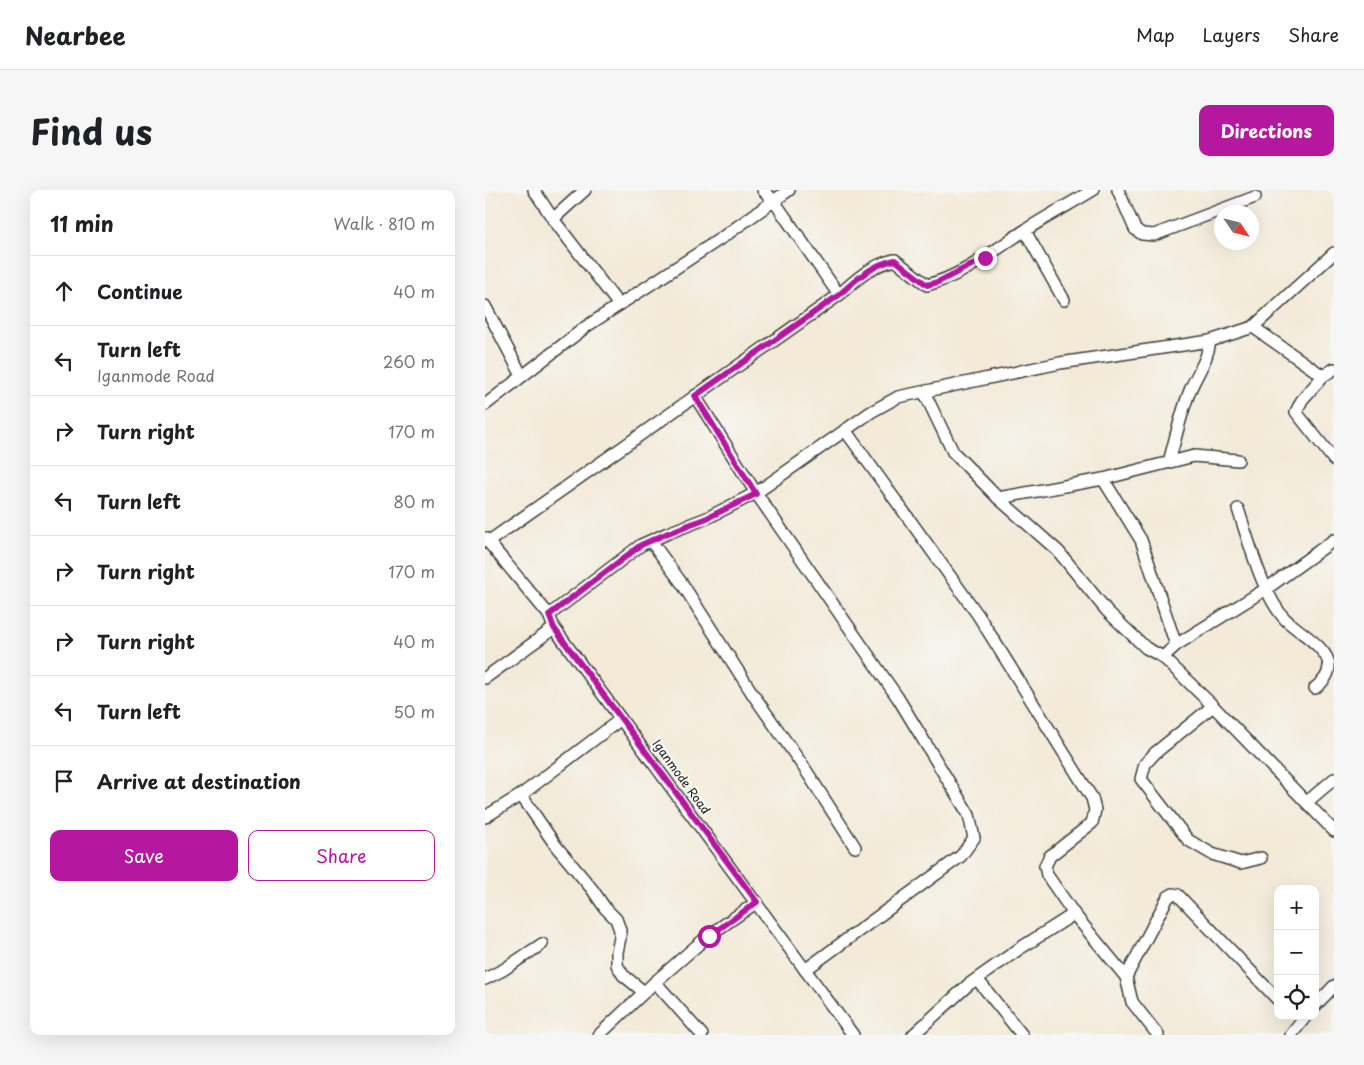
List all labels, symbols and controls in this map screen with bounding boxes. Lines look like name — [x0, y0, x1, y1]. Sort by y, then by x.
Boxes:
text: Nearbee — [25, 17, 126, 53]
text: Map — [1136, 21, 1175, 48]
text: Layers — [1203, 21, 1260, 48]
text: Share — [1288, 21, 1339, 48]
text: Find us — [30, 104, 152, 157]
button: Directions — [1199, 105, 1334, 156]
north arrow — [1214, 205, 1259, 250]
text: 11 min — [50, 207, 114, 239]
text: Walk · 810 m — [334, 211, 435, 235]
route end — [974, 247, 997, 270]
icon: ahead — [50, 277, 78, 305]
text: Continue — [97, 277, 183, 305]
text: 40 m — [393, 279, 435, 303]
text: Turn left — [97, 335, 181, 363]
icon: left — [50, 347, 78, 375]
text: 260 m — [383, 349, 435, 373]
text: Iganmode Road — [97, 363, 215, 387]
icon: right — [50, 417, 78, 445]
text: Turn right — [97, 417, 195, 445]
text: 170 m — [389, 419, 435, 443]
icon: left — [50, 487, 78, 515]
text: Turn left — [97, 487, 181, 515]
text: 80 m — [393, 489, 435, 513]
icon: right — [50, 557, 78, 585]
text: Turn right — [97, 557, 195, 585]
text: 170 m — [389, 559, 435, 583]
icon: right — [50, 627, 78, 655]
text: Turn right — [97, 627, 195, 655]
text: 40 m — [393, 629, 435, 653]
icon: left — [50, 697, 78, 725]
text: Turn left — [97, 697, 181, 725]
text: 50 m — [394, 699, 435, 723]
street label: Iganmode Road — [649, 735, 715, 817]
icon: arrive — [50, 767, 78, 795]
text: Arrive at destination — [97, 767, 301, 795]
button: Save — [50, 830, 238, 881]
button: Share — [248, 830, 435, 881]
map controls — [1274, 885, 1319, 1020]
button: + — [1274, 885, 1319, 930]
route start — [698, 925, 721, 948]
button: − — [1274, 930, 1319, 975]
button: locate — [1274, 975, 1319, 1020]

